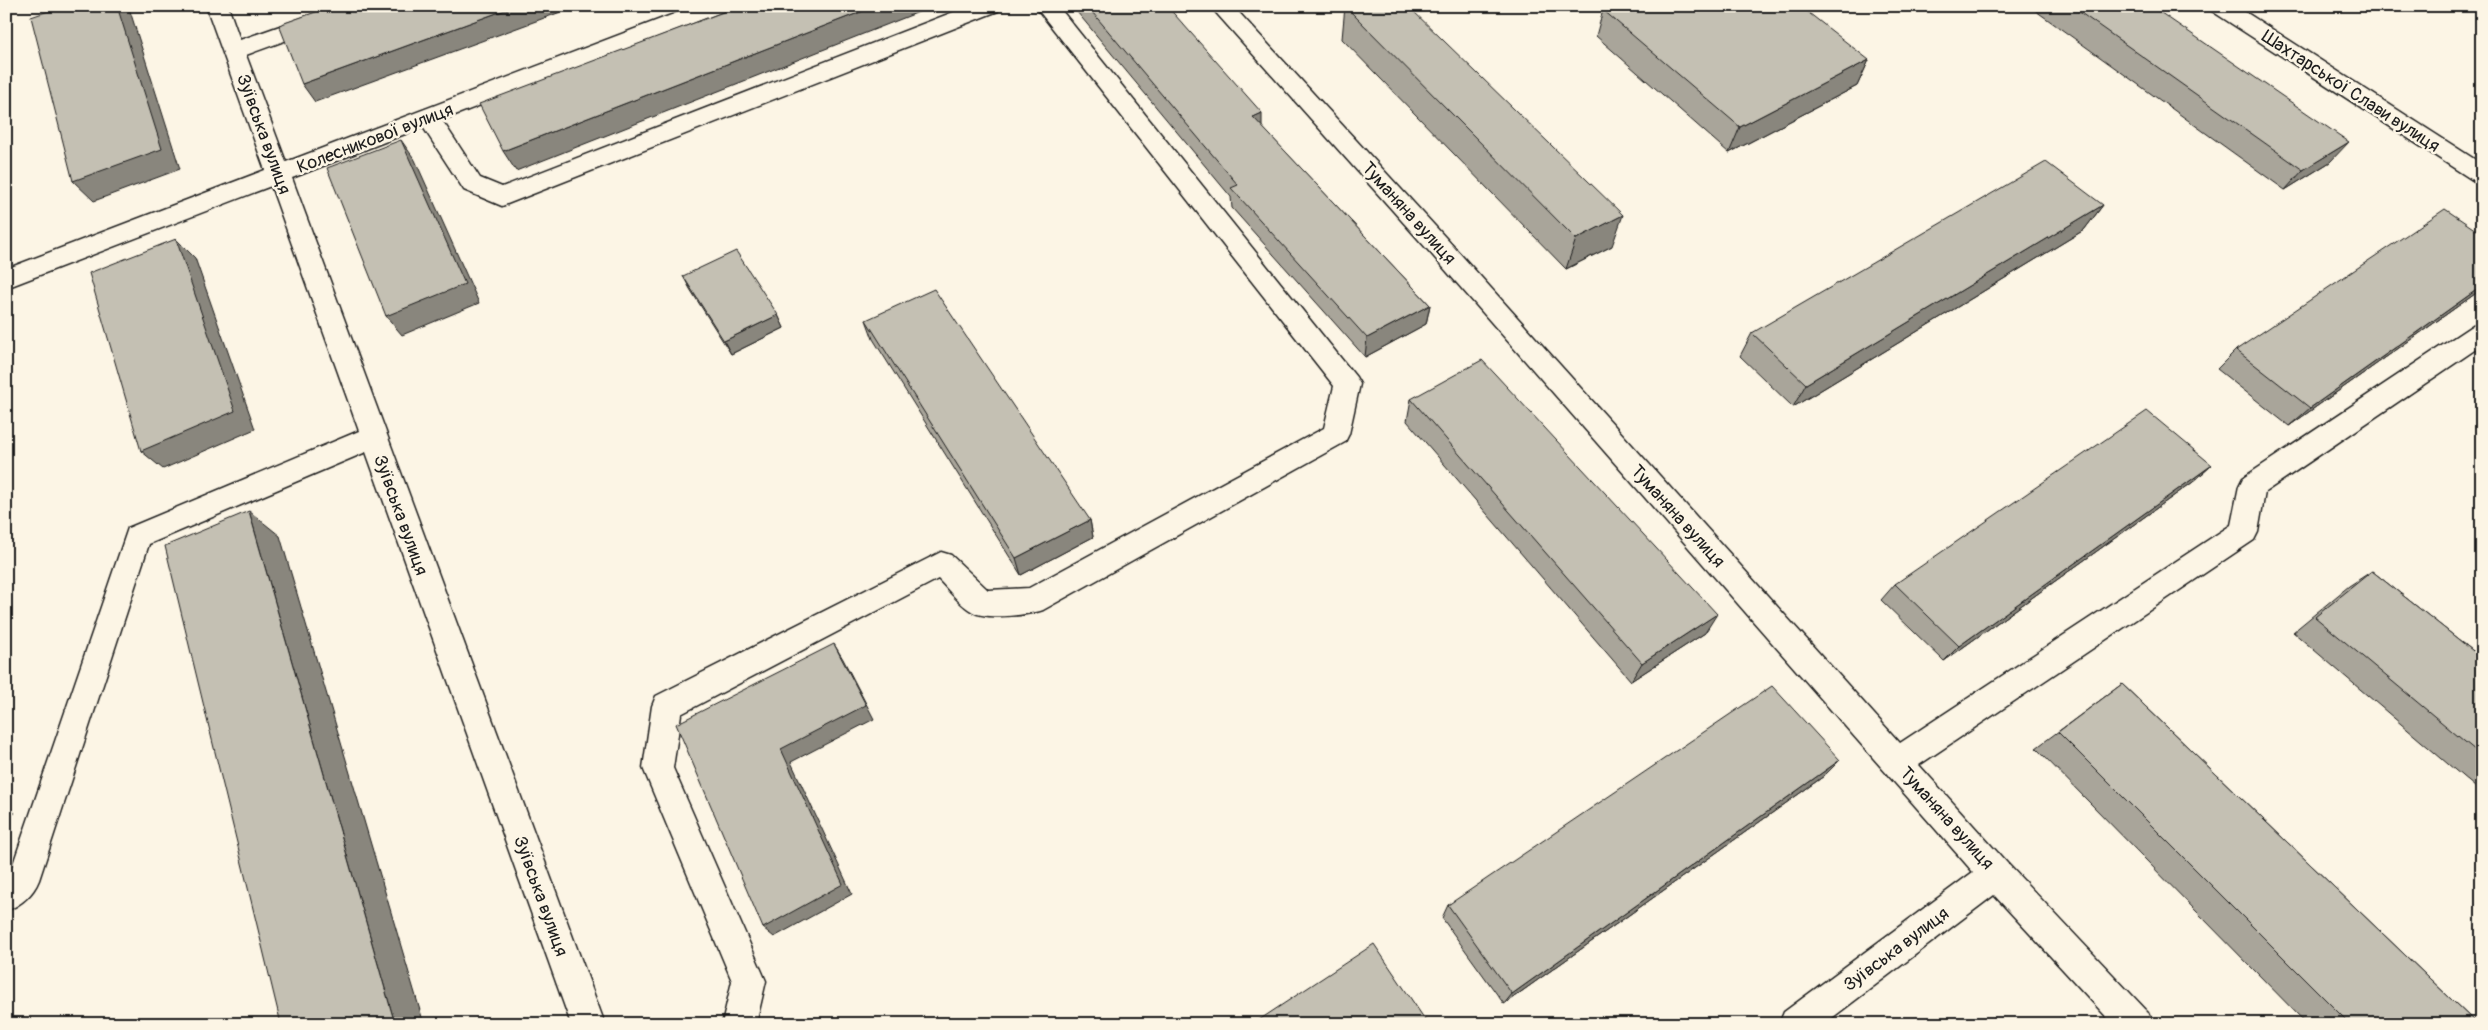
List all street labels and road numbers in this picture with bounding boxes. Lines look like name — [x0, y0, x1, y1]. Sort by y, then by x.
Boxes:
street label: Шахтарської Слави вулиця — [2257, 25, 2444, 158]
street label: Зуївська вулиця — [231, 71, 296, 197]
street label: Колесникової вулиця — [294, 98, 457, 179]
street label: Туманяна вулиця — [1356, 157, 1461, 269]
street label: Зуївська вулиця — [368, 452, 433, 578]
street label: Туманяна вулиця — [1625, 460, 1730, 572]
street label: Туманяна вулиця — [1894, 762, 1999, 874]
street label: Зуївська вулиця — [508, 833, 573, 959]
street label: Зуївська вулиця — [1839, 902, 1954, 997]

